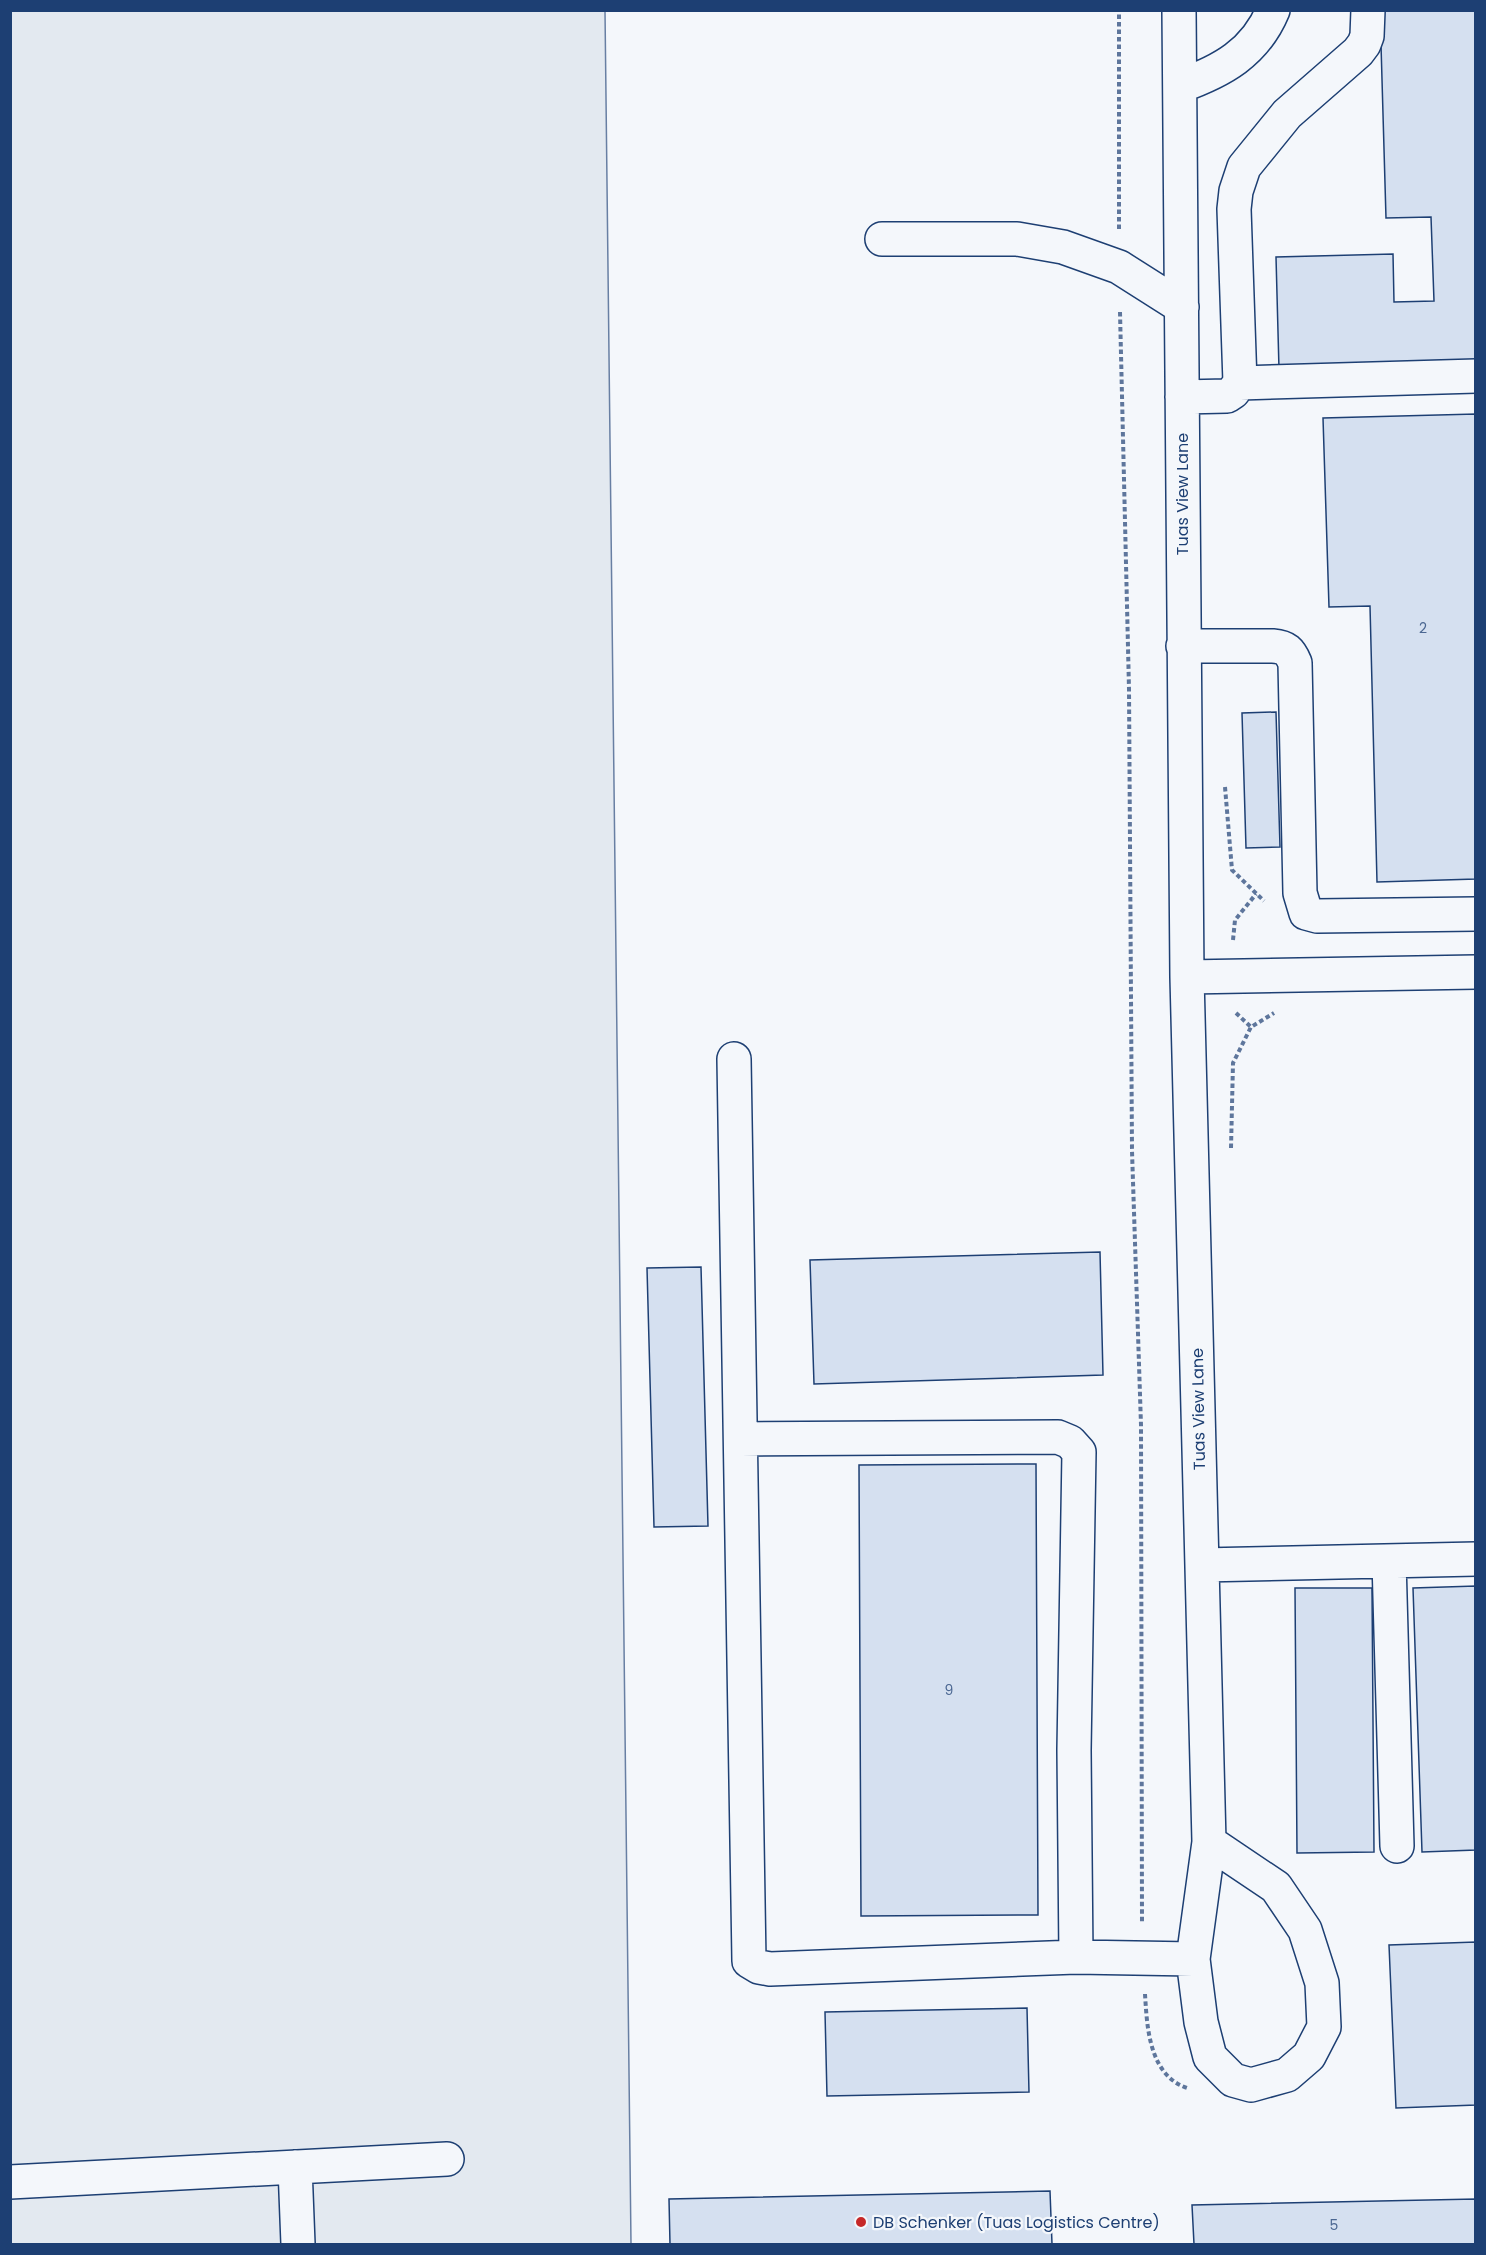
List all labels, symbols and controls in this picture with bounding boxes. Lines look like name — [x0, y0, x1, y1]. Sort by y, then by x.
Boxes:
street label: Tuas View Lane — [1171, 433, 1194, 555]
house number: 2 — [1419, 618, 1427, 638]
street label: Tuas View Lane — [1186, 1348, 1211, 1470]
house number: 9 — [945, 1680, 953, 1700]
place label: DB Schenker (Tuas Logistics Centre) — [873, 2211, 1160, 2234]
marker: DB Schenker (Tuas Logistics Centre) — [854, 2215, 868, 2229]
house number: 5 — [1330, 2215, 1338, 2235]

